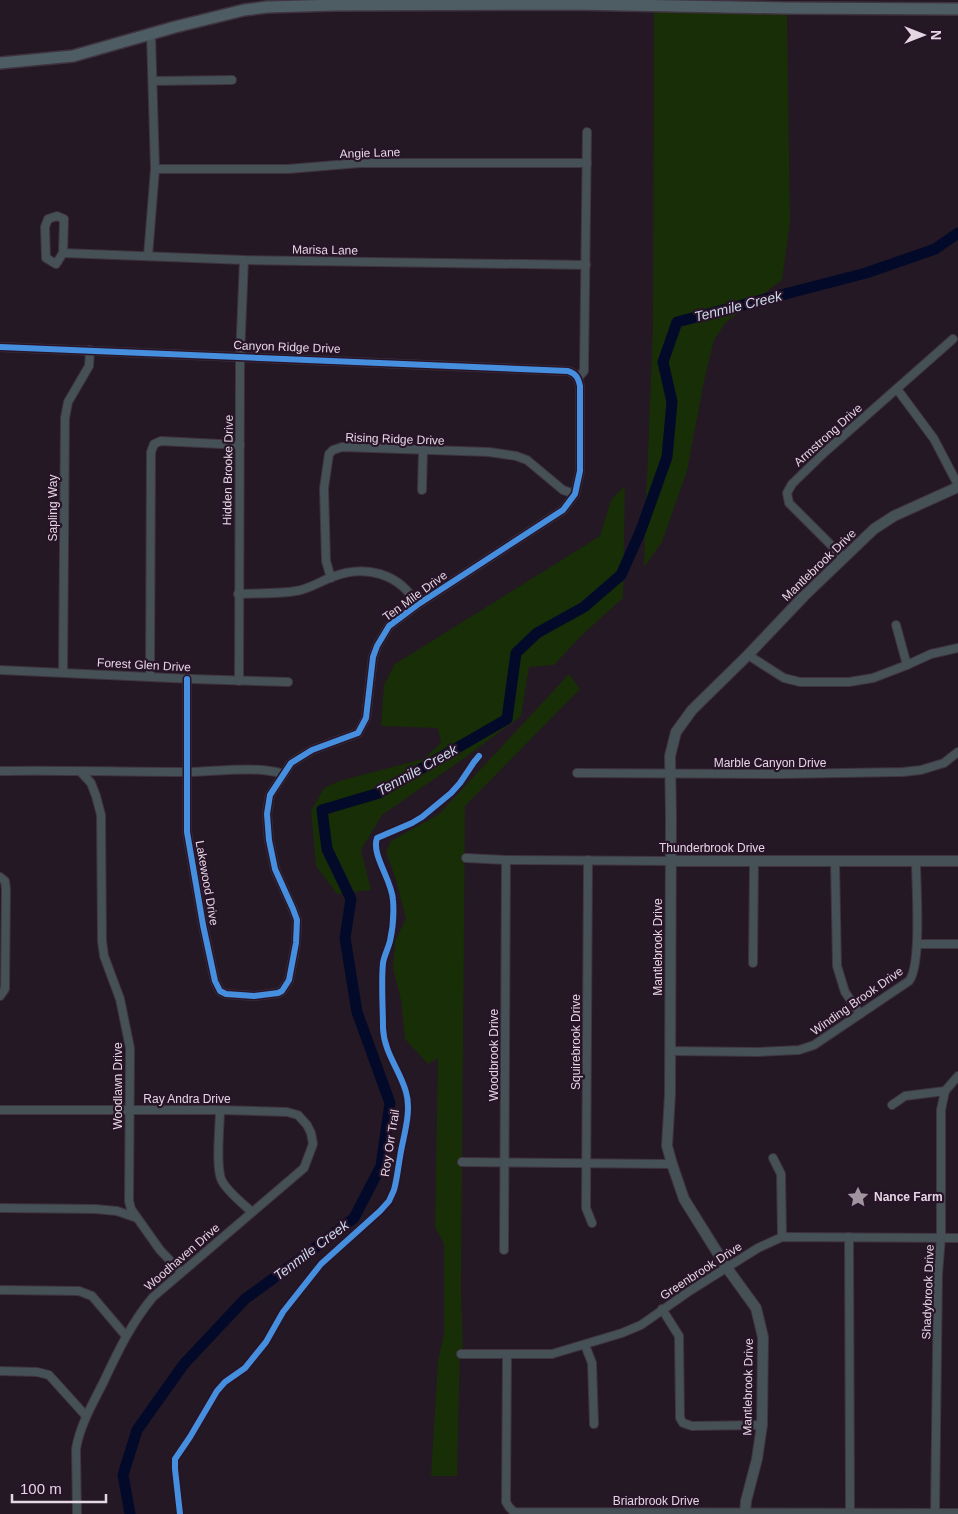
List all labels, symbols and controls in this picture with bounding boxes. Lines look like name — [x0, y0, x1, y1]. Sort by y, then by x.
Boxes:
north arrow — [898, 10, 948, 60]
text: N — [928, 30, 944, 40]
street label: Angie Lane — [339, 145, 401, 161]
street label: Marisa Lane — [292, 242, 358, 258]
water label: Tenmile Creek — [693, 287, 784, 325]
street label: Canyon Ridge Drive — [233, 338, 341, 356]
street label: Armstrong Drive — [791, 401, 865, 469]
street label: Hidden Brooke Drive — [220, 414, 236, 525]
street label: Rising Ridge Drive — [345, 430, 445, 448]
street label: Sapling Way — [46, 475, 60, 541]
street label: Mantlebrook Drive — [779, 526, 859, 604]
street label: Ten Mile Drive — [380, 568, 450, 624]
street label: Forest Glen Drive — [97, 656, 192, 674]
water label: Tenmile Creek — [374, 741, 461, 799]
street label: Marble Canyon Drive — [714, 756, 827, 770]
street label: Lakewood Drive — [193, 839, 221, 927]
street label: Thunderbrook Drive — [659, 841, 765, 855]
street label: Mantlebrook Drive — [651, 898, 665, 996]
street label: Winding Brook Drive — [808, 964, 906, 1038]
street label: Squirebrook Drive — [569, 994, 583, 1090]
street label: Woodbrook Drive — [487, 1008, 501, 1101]
street label: Woodlawn Drive — [111, 1042, 125, 1130]
street label: Ray Andra Drive — [143, 1092, 231, 1106]
street label: Roy Orr Trail — [378, 1108, 402, 1178]
place icon: Nance Farm — [845, 1184, 871, 1210]
place label: Nance Farm — [874, 1190, 943, 1204]
water label: Tenmile Creek — [270, 1216, 352, 1283]
street label: Woodhaven Drive — [141, 1220, 223, 1294]
street label: Greenbrook Drive — [657, 1239, 745, 1303]
street label: Shadybrook Drive — [919, 1244, 937, 1340]
street label: Mantlebrook Drive — [740, 1338, 756, 1436]
scale bar — [12, 1472, 106, 1504]
text: 100 m — [20, 1480, 62, 1497]
street label: Briarbrook Drive — [613, 1494, 700, 1508]

